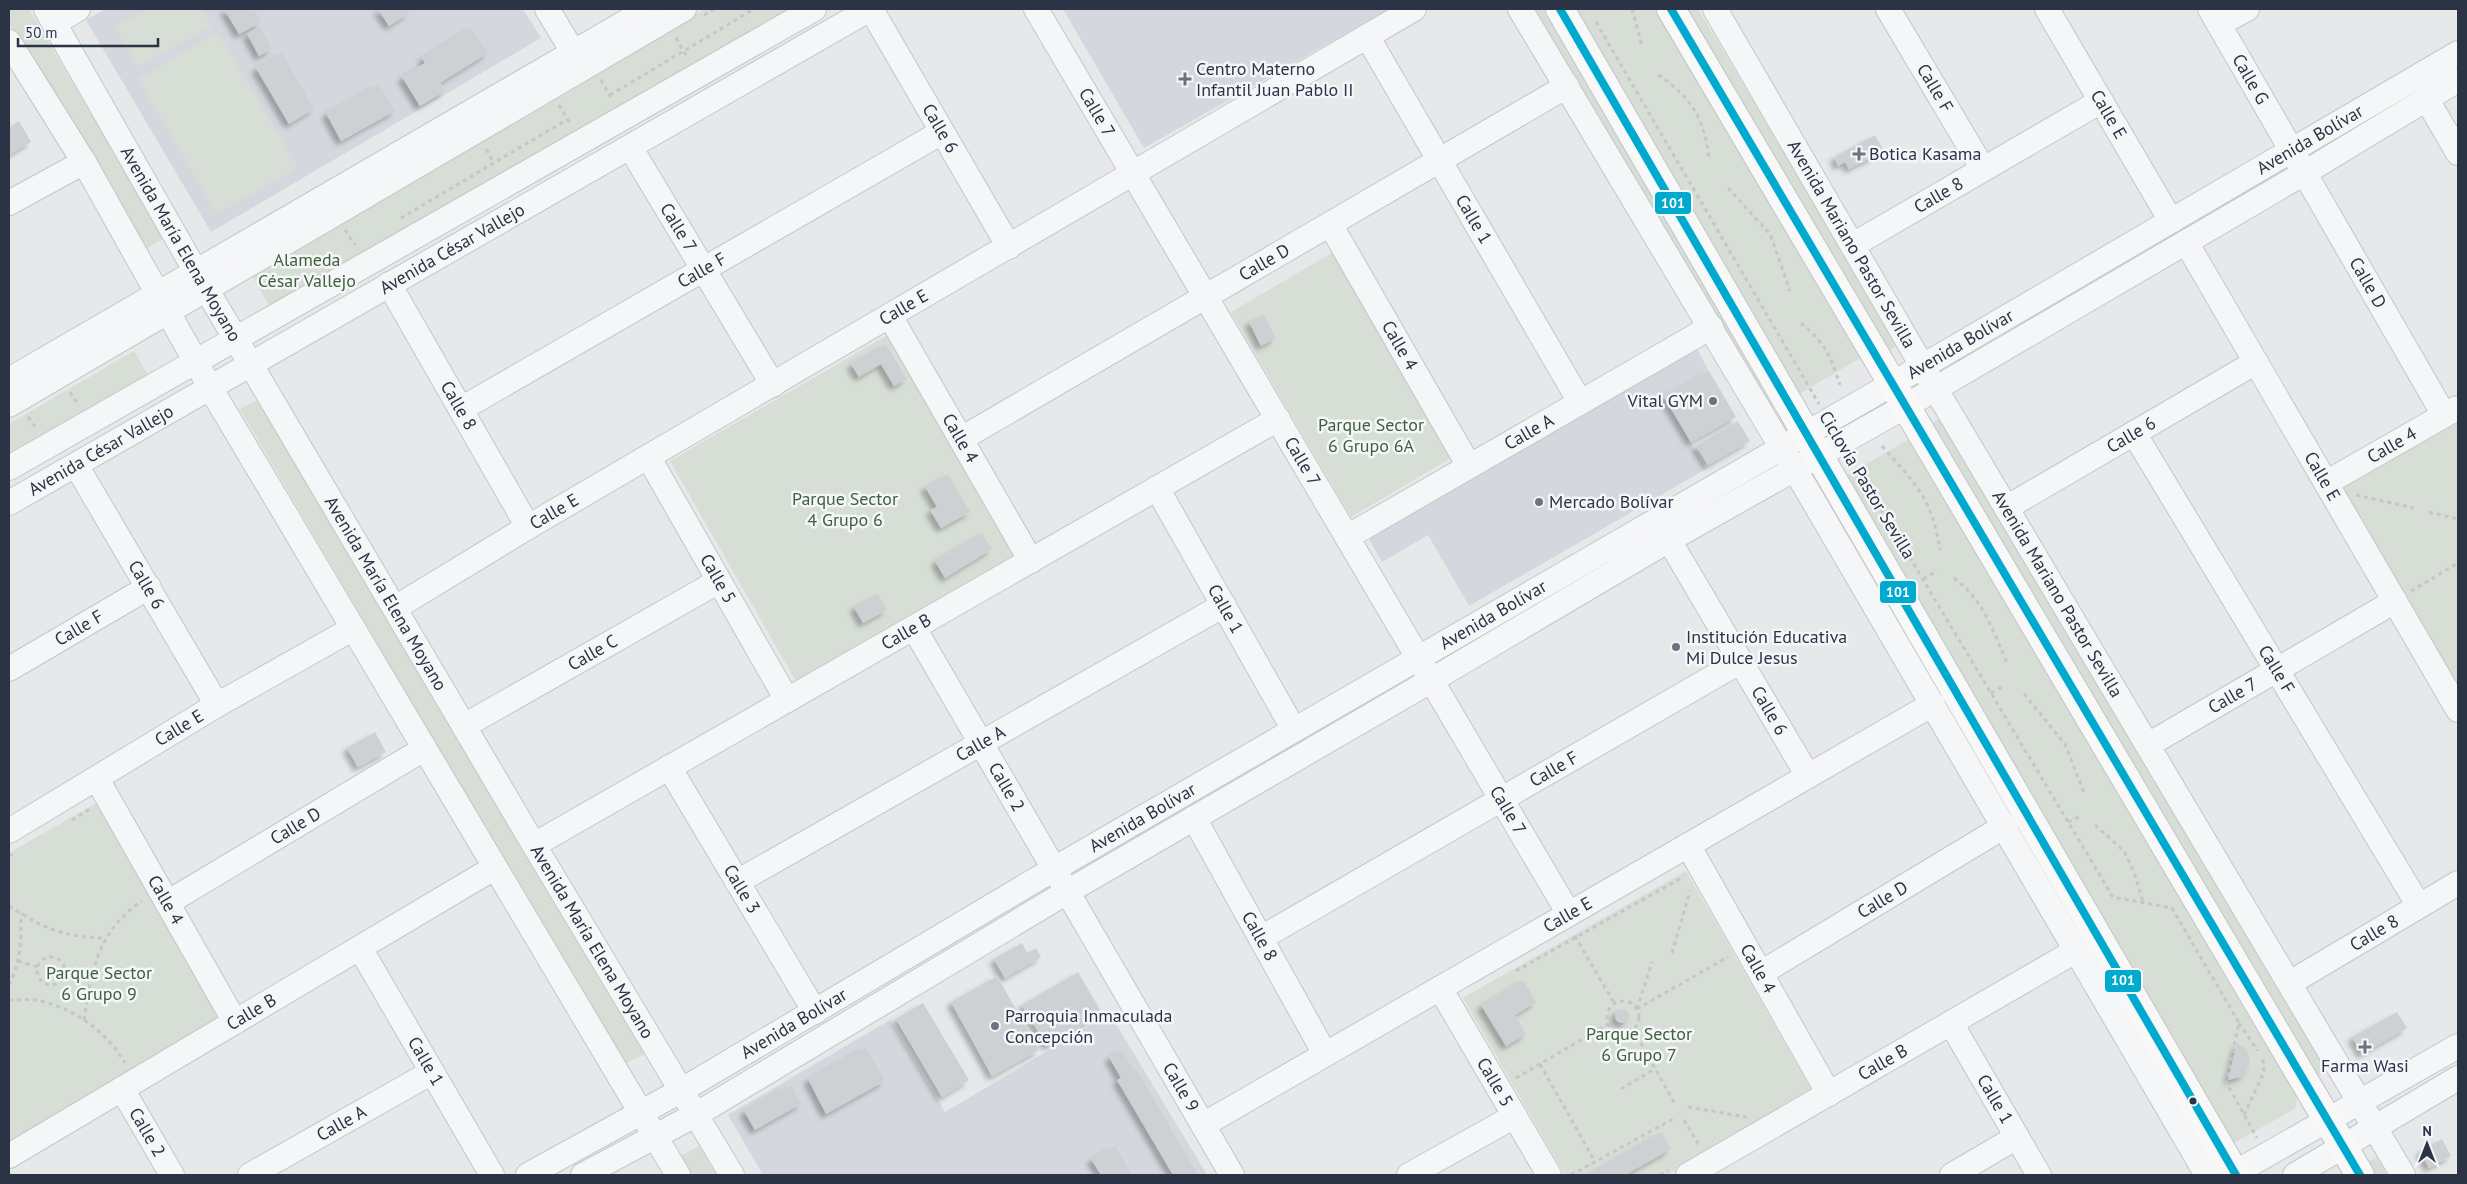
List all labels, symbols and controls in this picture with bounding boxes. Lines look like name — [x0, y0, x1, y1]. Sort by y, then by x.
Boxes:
scale bar — [18, 15, 158, 47]
text: 50 m — [25, 23, 58, 42]
street label: Calle G — [2227, 50, 2274, 108]
place label: Centro Materno Infantil Juan Pablo II — [1196, 57, 1353, 101]
street label: Calle F — [1912, 59, 1959, 116]
marker: Centro Materno Infantil Juan Pablo II — [1178, 72, 1192, 86]
street label: Calle 7 — [1074, 83, 1121, 141]
street label: Calle E — [2086, 85, 2132, 143]
street label: Calle 6 — [917, 99, 964, 157]
street label: Avenida Bolívar — [2252, 99, 2367, 179]
street label: Avenida Mariano Pastor Sevilla — [1783, 136, 1921, 352]
street label: Avenida María Elena Moyano — [116, 142, 247, 346]
place label: Botica Kasama — [1869, 142, 1981, 165]
marker: Botica Kasama — [1853, 148, 1865, 160]
street label: Calle 8 — [1910, 172, 1967, 218]
street label: Calle 1 — [1451, 190, 1497, 248]
line badge: 101 — [1654, 191, 1692, 215]
text: 101 — [1661, 194, 1685, 212]
street label: Avenida César Vallejo — [375, 198, 529, 299]
street label: Calle 7 — [655, 199, 702, 256]
street label: Calle D — [1234, 238, 1294, 286]
street label: Calle F — [673, 247, 730, 293]
park label: Alameda César Vallejo — [258, 248, 356, 292]
street label: Calle D — [2344, 253, 2392, 312]
street label: Calle E — [875, 284, 932, 330]
street label: Avenida Bolívar — [1903, 304, 2018, 384]
street label: Calle 4 — [1377, 316, 1423, 374]
street label: Calle 8 — [436, 376, 482, 434]
place label: Vital GYM — [1627, 389, 1703, 412]
marker: Vital GYM — [1707, 395, 1719, 407]
street label: Avenida César Vallejo — [24, 399, 177, 501]
street label: Ciclovía Pastor Sevilla — [1814, 406, 1921, 563]
street label: Calle A — [1500, 408, 1558, 455]
street label: Calle 4 — [938, 409, 984, 467]
street label: Calle 6 — [2102, 411, 2160, 458]
park label: Parque Sector 6 Grupo 6A — [1318, 413, 1424, 457]
street label: Calle 4 — [2363, 422, 2421, 468]
street label: Calle 7 — [1279, 432, 1326, 490]
street label: Calle E — [2299, 447, 2346, 505]
street label: Avenida Mariano Pastor Sevilla — [1988, 486, 2128, 701]
park label: Parque Sector 4 Grupo 6 — [792, 487, 898, 531]
street label: Calle E — [525, 488, 583, 535]
place label: Mercado Bolívar — [1549, 490, 1674, 513]
street label: Avenida María Elena Moyano — [320, 492, 452, 695]
marker: Mercado Bolívar — [1533, 496, 1545, 508]
street label: Calle 5 — [695, 550, 741, 607]
street label: Calle 6 — [123, 556, 170, 613]
street label: Avenida Bolívar — [1435, 574, 1550, 654]
street label: Calle 1 — [1203, 580, 1249, 638]
line badge: 101 — [1879, 580, 1917, 604]
text: 101 — [1886, 583, 1910, 601]
street label: Calle F — [50, 604, 107, 651]
street label: Calle B — [877, 608, 935, 655]
place label: Institución Educativa Mi Dulce Jesus — [1686, 625, 1847, 669]
street label: Calle C — [563, 629, 621, 676]
marker: Institución Educativa Mi Dulce Jesus — [1670, 641, 1682, 653]
street label: Calle F — [2253, 641, 2300, 698]
street label: Calle 7 — [2204, 672, 2261, 719]
street label: Calle 6 — [1746, 682, 1793, 739]
street label: Calle E — [150, 704, 208, 751]
street label: Calle A — [951, 720, 1009, 766]
street label: Calle F — [1525, 745, 1582, 792]
street label: Calle 2 — [984, 758, 1030, 816]
street label: Avenida Bolívar — [1085, 777, 1200, 857]
street label: Calle 7 — [1485, 781, 1532, 839]
street label: Calle D — [266, 801, 325, 850]
street label: Avenida María Elena Moyano — [526, 841, 659, 1043]
street label: Calle 3 — [719, 860, 766, 917]
street label: Calle 4 — [143, 871, 189, 929]
street label: Calle D — [1853, 875, 1912, 923]
street label: Calle E — [1539, 891, 1596, 937]
street label: Calle 8 — [1237, 907, 1283, 965]
street label: Calle 8 — [2345, 909, 2403, 956]
street label: Calle 4 — [1735, 939, 1782, 997]
park label: Parque Sector 6 Grupo 9 — [46, 961, 152, 1005]
line badge: 101 — [2104, 969, 2142, 993]
text: 101 — [2111, 971, 2135, 989]
street label: Avenida Bolívar — [736, 983, 851, 1064]
street label: Calle B — [222, 988, 280, 1035]
place label: Parroquia Inmaculada Concepción — [1005, 1004, 1172, 1048]
marker: Parroquia Inmaculada Concepción — [989, 1020, 1001, 1032]
park label: Parque Sector 6 Grupo 7 — [1586, 1022, 1692, 1066]
street label: Calle 1 — [403, 1032, 450, 1090]
street label: Calle B — [1853, 1038, 1912, 1085]
marker: Farma Wasi — [2359, 1041, 2371, 1053]
street label: Calle 5 — [1472, 1053, 1519, 1111]
place label: Farma Wasi — [2321, 1054, 2409, 1077]
street label: Calle 9 — [1158, 1058, 1205, 1116]
street label: Calle 1 — [1972, 1070, 2019, 1128]
unlabelled marker — [2188, 1096, 2198, 1106]
street label: Calle A — [312, 1099, 370, 1146]
street label: Calle 2 — [124, 1103, 171, 1161]
north arrow — [2402, 1119, 2452, 1169]
text: N — [2422, 1122, 2432, 1140]

